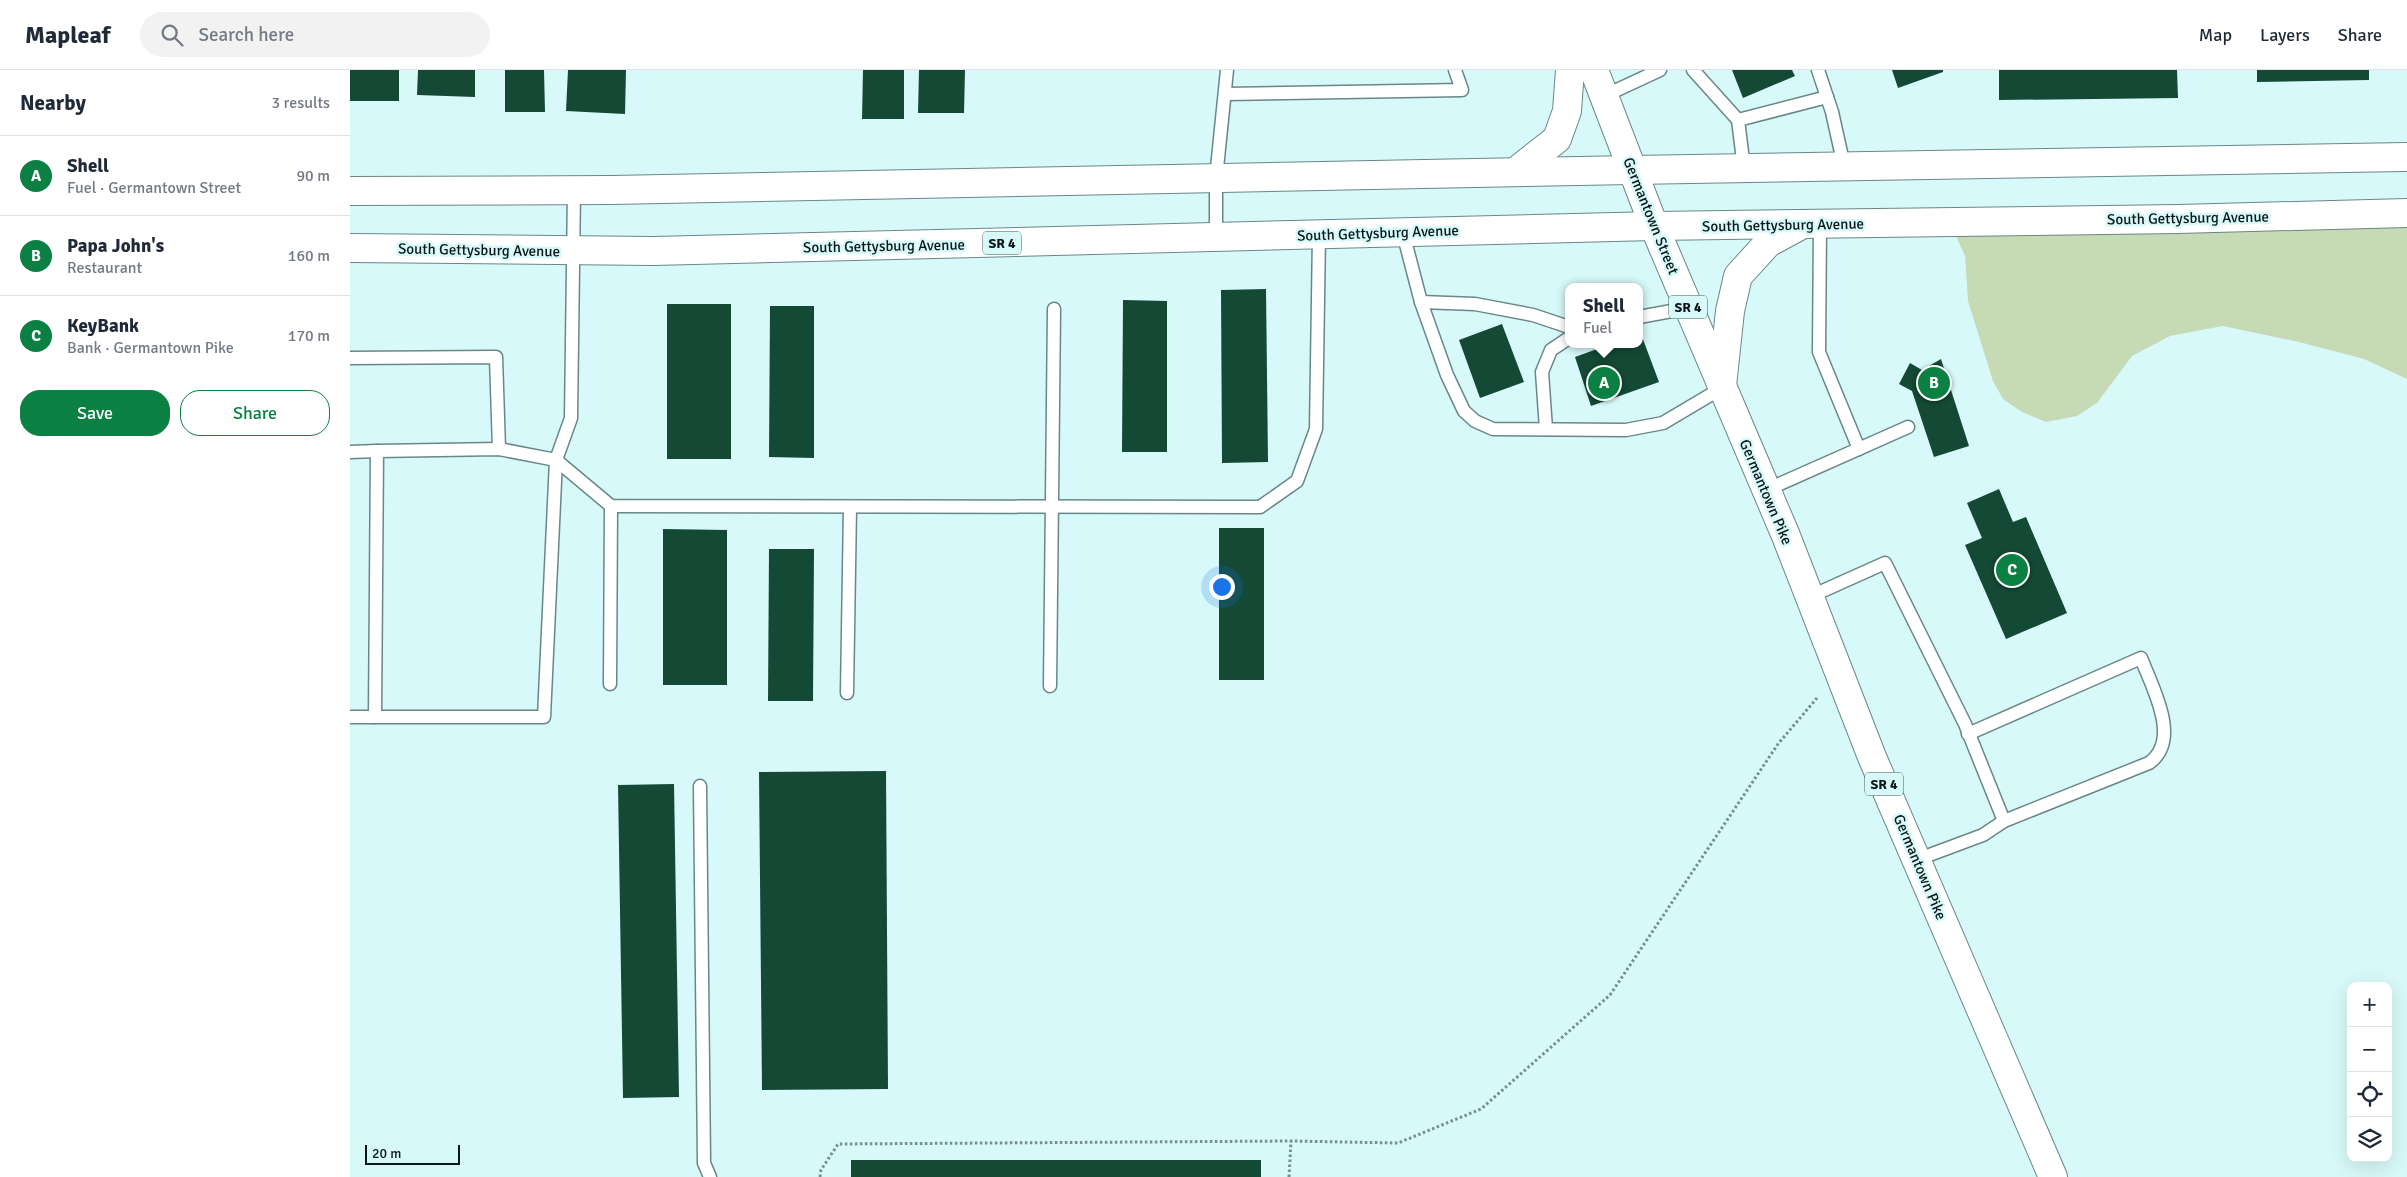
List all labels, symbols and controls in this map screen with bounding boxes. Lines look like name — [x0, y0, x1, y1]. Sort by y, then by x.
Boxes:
search box — [140, 12, 490, 57]
text: Mapleaf — [25, 20, 110, 50]
icon: search — [158, 21, 186, 49]
text: Search here — [198, 23, 294, 47]
text: Map — [2199, 24, 2232, 46]
text: Layers — [2260, 24, 2310, 46]
text: Share — [2338, 24, 2382, 46]
text: Nearby — [20, 90, 86, 116]
text: 3 results — [271, 93, 330, 113]
text: Shell — [67, 154, 109, 178]
street label: Germantown Street — [1619, 155, 1683, 277]
text: A — [31, 166, 41, 186]
text: 90 m — [296, 166, 330, 186]
text: Fuel · Germantown Street — [67, 178, 241, 198]
street label: South Gettysburg Avenue — [2107, 208, 2269, 228]
street label: South Gettysburg Avenue — [1702, 215, 1864, 235]
street label: South Gettysburg Avenue — [1297, 221, 1459, 245]
road number: SR 4 — [983, 232, 1021, 254]
text: Papa John's — [67, 234, 164, 258]
street label: South Gettysburg Avenue — [803, 236, 965, 256]
street label: South Gettysburg Avenue — [398, 240, 560, 260]
text: B — [31, 246, 41, 266]
text: 160 m — [288, 246, 330, 266]
text: Restaurant — [67, 258, 142, 278]
popup — [1565, 283, 1643, 348]
text: Shell — [1583, 294, 1625, 318]
road number: SR 4 — [1669, 296, 1707, 318]
text: KeyBank — [67, 314, 139, 338]
text: Fuel — [1583, 318, 1612, 338]
text: C — [31, 326, 41, 346]
text: 170 m — [288, 326, 330, 346]
text: Bank · Germantown Pike — [67, 338, 234, 358]
pin: A — [1588, 364, 1620, 402]
pin: B — [1918, 364, 1950, 402]
button: Save — [20, 390, 170, 436]
button: Share — [180, 390, 330, 436]
street label: Germantown Pike — [1736, 437, 1796, 547]
pin: C — [1996, 551, 2028, 589]
your location — [1209, 574, 1235, 600]
road number: SR 4 — [1865, 772, 1903, 796]
street label: Germantown Pike — [1890, 812, 1950, 922]
map controls — [2347, 982, 2392, 1162]
button: + — [2347, 982, 2392, 1027]
button: − — [2347, 1027, 2392, 1072]
button: locate — [2347, 1072, 2392, 1117]
button: layers — [2347, 1117, 2392, 1162]
scale bar — [365, 1142, 460, 1165]
text: 20 m — [372, 1145, 401, 1162]

